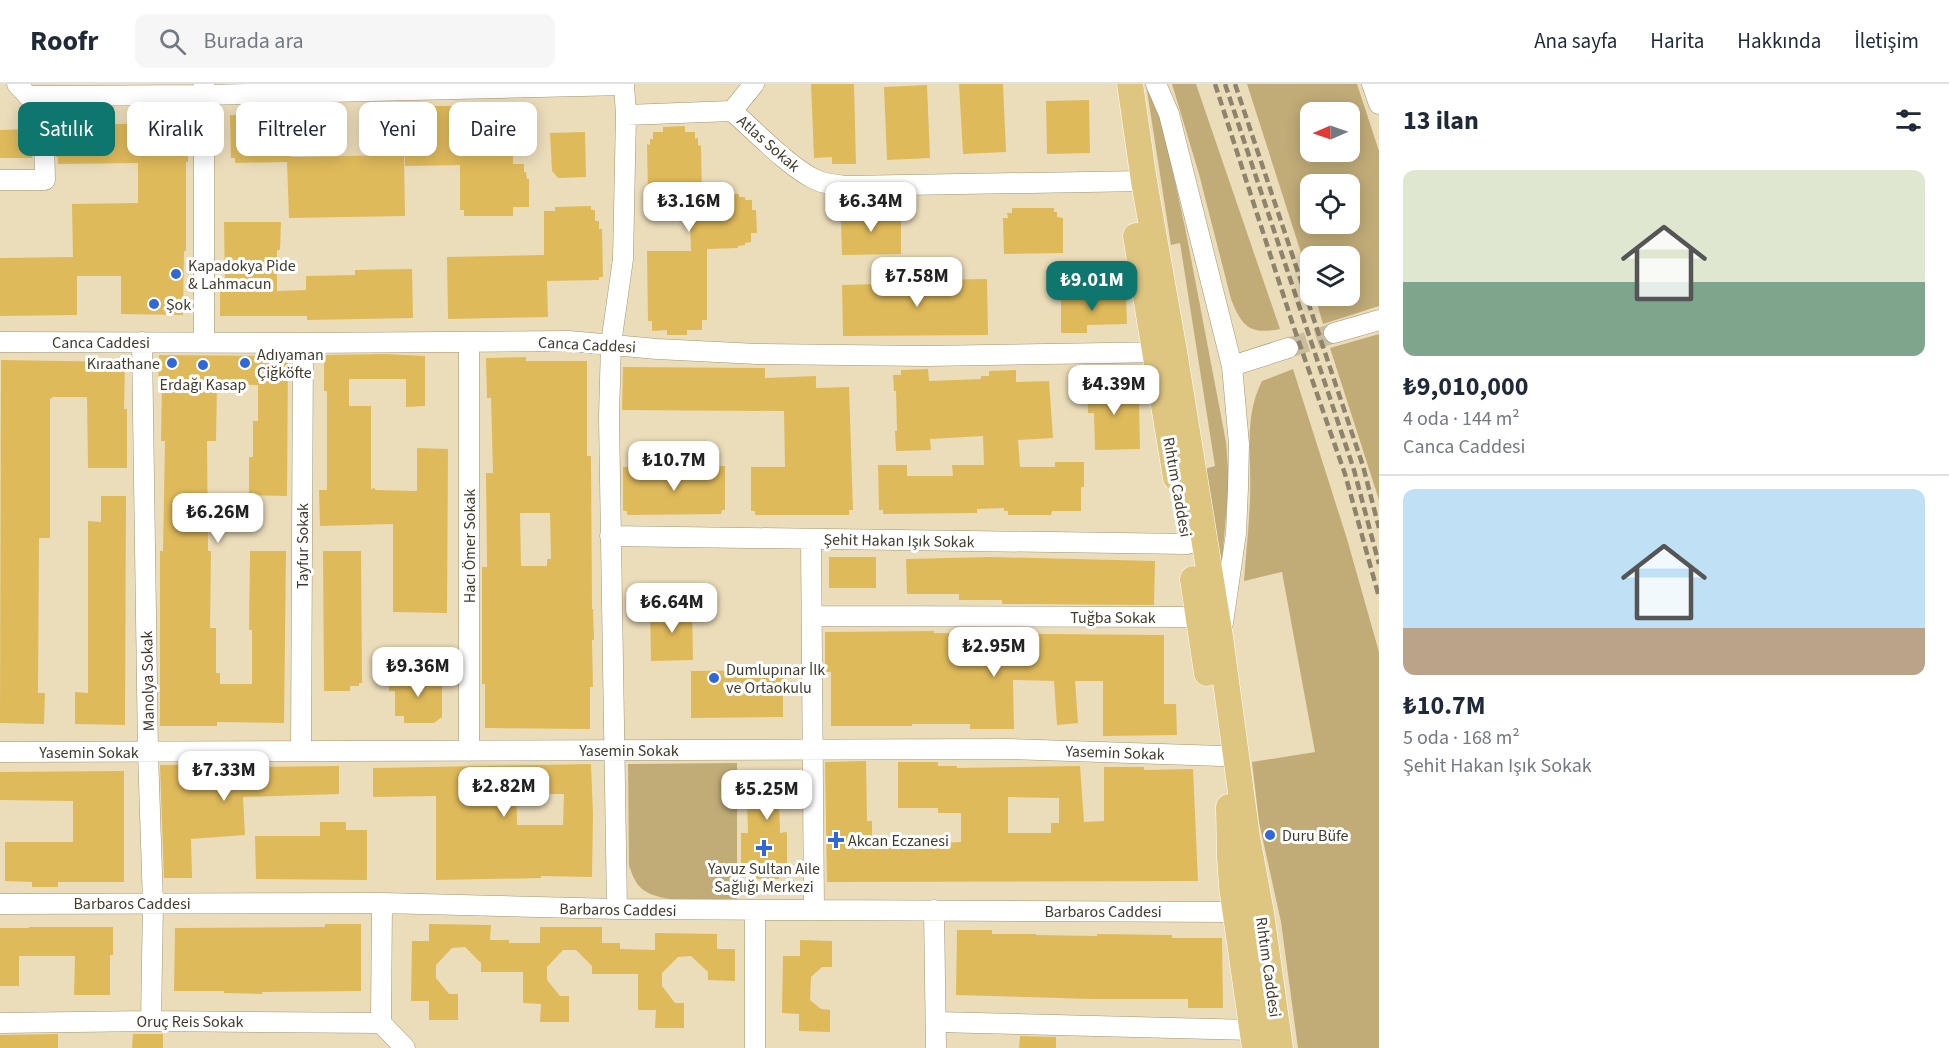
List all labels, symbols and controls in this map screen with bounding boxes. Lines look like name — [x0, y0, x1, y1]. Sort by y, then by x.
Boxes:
search box — [135, 14, 555, 68]
text: Roofr — [30, 21, 99, 61]
icon: search — [156, 25, 189, 58]
text: Burada ara — [204, 25, 304, 57]
text: Ana sayfa — [1534, 26, 1617, 56]
text: Harita — [1650, 26, 1704, 56]
text: Hakkında — [1737, 26, 1821, 56]
text: İletişim — [1854, 26, 1919, 56]
chip: Satılık — [18, 102, 115, 156]
chip: Kiralık — [127, 102, 224, 156]
chip: Filtreler — [236, 102, 347, 156]
chip: Yeni — [359, 102, 437, 156]
chip: Daire — [449, 102, 537, 156]
north arrow — [1300, 102, 1360, 162]
map controls — [1300, 102, 1360, 306]
text: 13 ilan — [1403, 102, 1479, 139]
icon: filters — [1892, 104, 1925, 137]
street label: Atlas Sokak — [732, 110, 805, 177]
button: locate — [1300, 174, 1360, 234]
pin: ₺3.16M — [640, 182, 738, 233]
pin: ₺6.34M — [822, 182, 920, 233]
text: ₺3.16M — [657, 187, 721, 215]
text: ₺6.34M — [839, 187, 903, 215]
icon: home — [1610, 209, 1718, 317]
button: layers — [1300, 246, 1360, 306]
place label: Kapadokya Pide & Lahmacun — [188, 255, 296, 295]
pin: ₺7.58M — [868, 257, 966, 308]
pin: ₺9.01M — [1043, 261, 1141, 312]
text: ₺7.58M — [885, 262, 949, 290]
text: ₺9.01M — [1060, 266, 1124, 294]
marker: Kapadokya Pide & Lahmacun — [169, 267, 183, 281]
place label: Şok — [166, 294, 191, 316]
marker: Şok — [147, 297, 161, 311]
street label: Canca Caddesi — [537, 331, 636, 359]
street label: Canca Caddesi — [52, 332, 150, 354]
place label: Adıyaman Çiğköfte — [257, 344, 324, 384]
place label: Kıraathane — [87, 353, 160, 375]
marker: Kıraathane — [165, 356, 179, 370]
marker: Adıyaman Çiğköfte — [238, 356, 252, 370]
marker: Erdağı Kasap — [196, 358, 210, 372]
pin: ₺4.39M — [1065, 365, 1163, 416]
text: ₺9,010,000 — [1403, 368, 1528, 405]
text: ₺4.39M — [1082, 370, 1146, 398]
place label: Erdağı Kasap — [160, 374, 247, 396]
text: 4 oda · 144 m² — [1403, 405, 1520, 433]
text: Canca Caddesi — [1403, 433, 1525, 461]
street label: Rıhtım Caddesi — [1157, 435, 1197, 539]
pin: ₺10.7M — [625, 441, 723, 492]
text: ₺10.7M — [642, 446, 706, 474]
street label: Hacı Ömer Sokak — [459, 489, 481, 603]
pin: ₺6.26M — [169, 493, 267, 544]
text: ₺6.26M — [186, 498, 250, 526]
street label: Tayfur Sokak — [292, 503, 314, 589]
icon: home — [1610, 528, 1718, 636]
street label: Şehit Hakan Işık Sokak — [823, 529, 975, 553]
pin: ₺6.64M — [623, 583, 721, 634]
text: ₺6.64M — [640, 588, 704, 616]
street label: Tuğba Sokak — [1070, 607, 1156, 629]
pin: ₺2.95M — [945, 627, 1043, 678]
street label: Manolya Sokak — [136, 630, 160, 731]
text: ₺2.95M — [962, 632, 1026, 660]
pin: ₺9.36M — [369, 647, 467, 698]
text: ₺9.36M — [386, 652, 450, 680]
place label: Dumlupınar İlk ve Ortaokulu — [726, 659, 825, 699]
marker: Dumlupınar İlk ve Ortaokulu — [707, 671, 721, 685]
text: ₺10.7M — [1403, 687, 1486, 724]
text: 5 oda · 168 m² — [1403, 724, 1520, 752]
street label: Yasemin Sokak — [578, 740, 679, 762]
street label: Yasemin Sokak — [1064, 740, 1165, 766]
street label: Yasemin Sokak — [38, 742, 139, 764]
pin: ₺7.33M — [175, 751, 273, 802]
text: Şehit Hakan Işık Sokak — [1403, 752, 1592, 780]
text: ₺7.33M — [192, 756, 256, 784]
pin: ₺2.82M — [455, 767, 553, 818]
pin: ₺5.25M — [718, 770, 816, 821]
text: ₺2.82M — [472, 772, 536, 800]
text: ₺5.25M — [735, 775, 799, 803]
place label: Duru Büfe — [1282, 825, 1349, 847]
marker: Duru Büfe — [1263, 828, 1277, 842]
place label: Akcan Eczanesi — [848, 830, 949, 852]
marker: Akcan Eczanesi — [829, 833, 843, 847]
marker: Yavuz Sultan Aile Sağlığı Merkezi — [755, 839, 773, 857]
place label: Yavuz Sultan Aile Sağlığı Merkezi — [707, 858, 820, 898]
street label: Barbaros Caddesi — [73, 893, 191, 915]
street label: Barbaros Caddesi — [559, 898, 677, 922]
street label: Barbaros Caddesi — [1044, 901, 1162, 923]
street label: Rıhtım Caddesi — [1250, 916, 1286, 1019]
street label: Oruç Reis Sokak — [136, 1011, 244, 1033]

